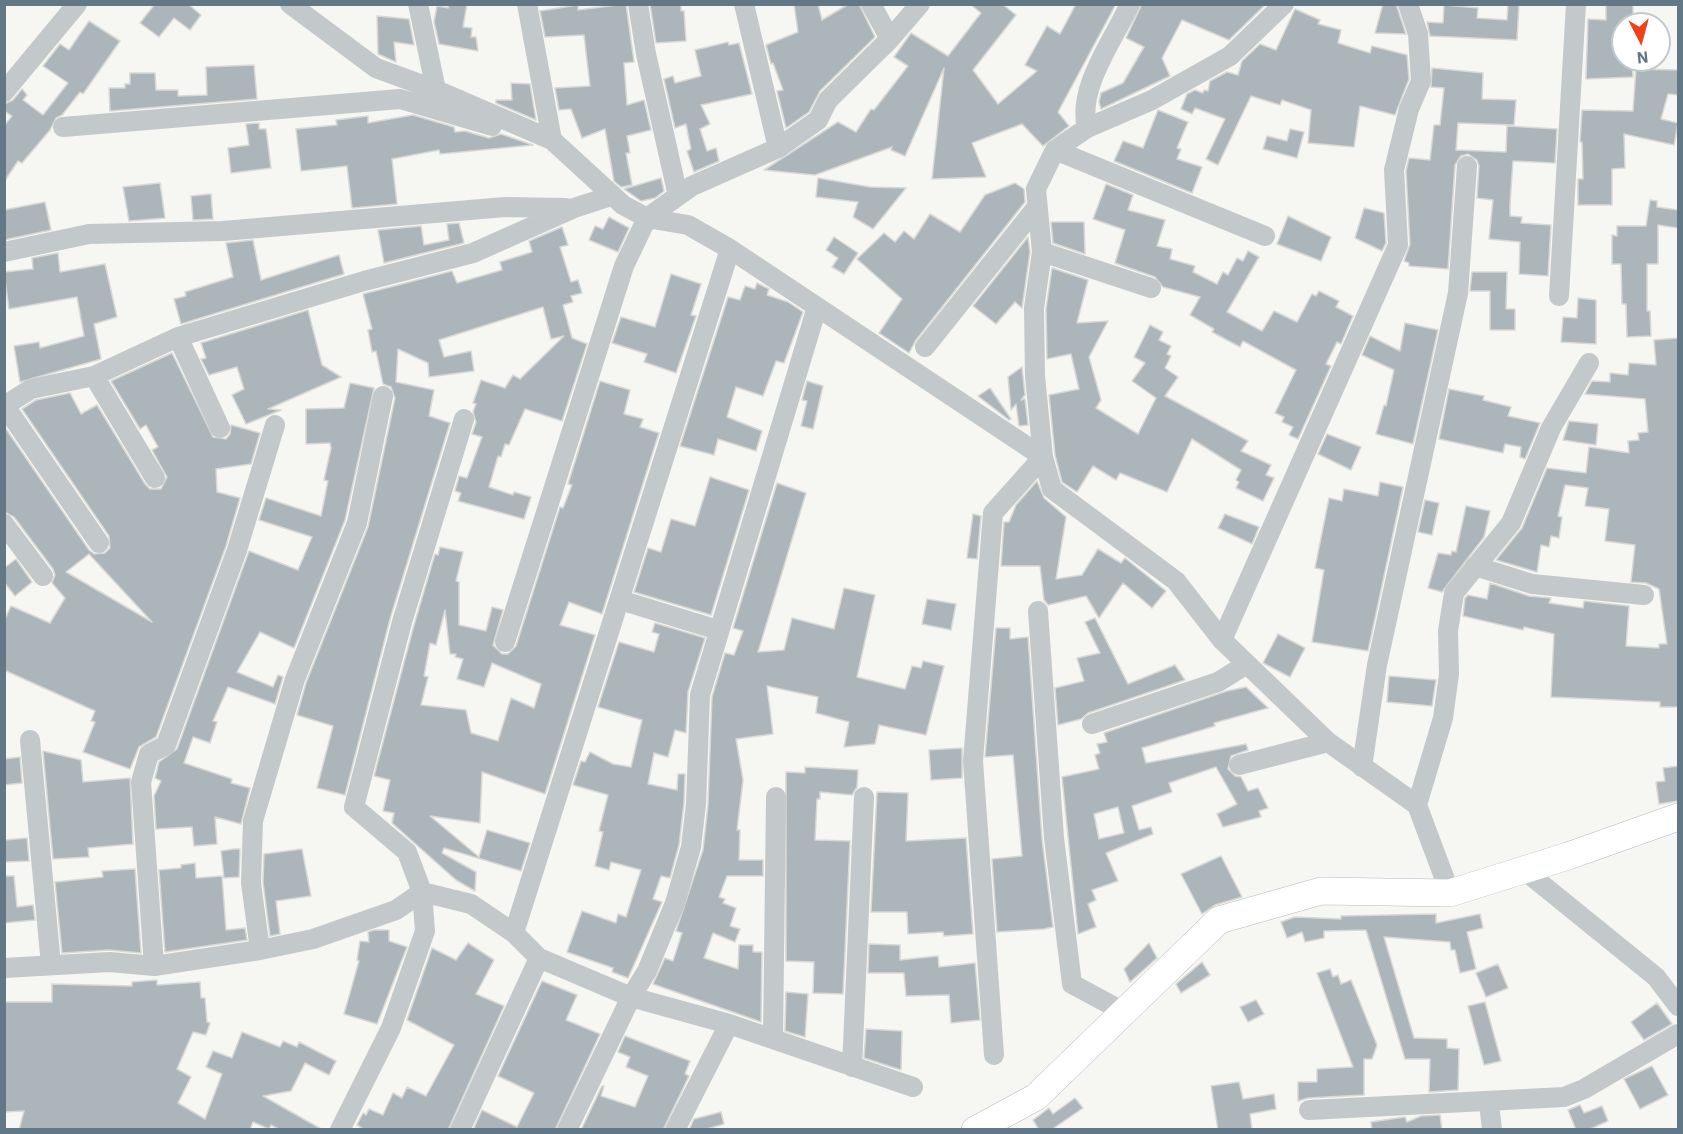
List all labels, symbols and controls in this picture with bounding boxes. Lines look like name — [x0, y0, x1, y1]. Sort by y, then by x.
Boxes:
north arrow — [1611, 12, 1671, 72]
text: N — [1636, 47, 1649, 68]

